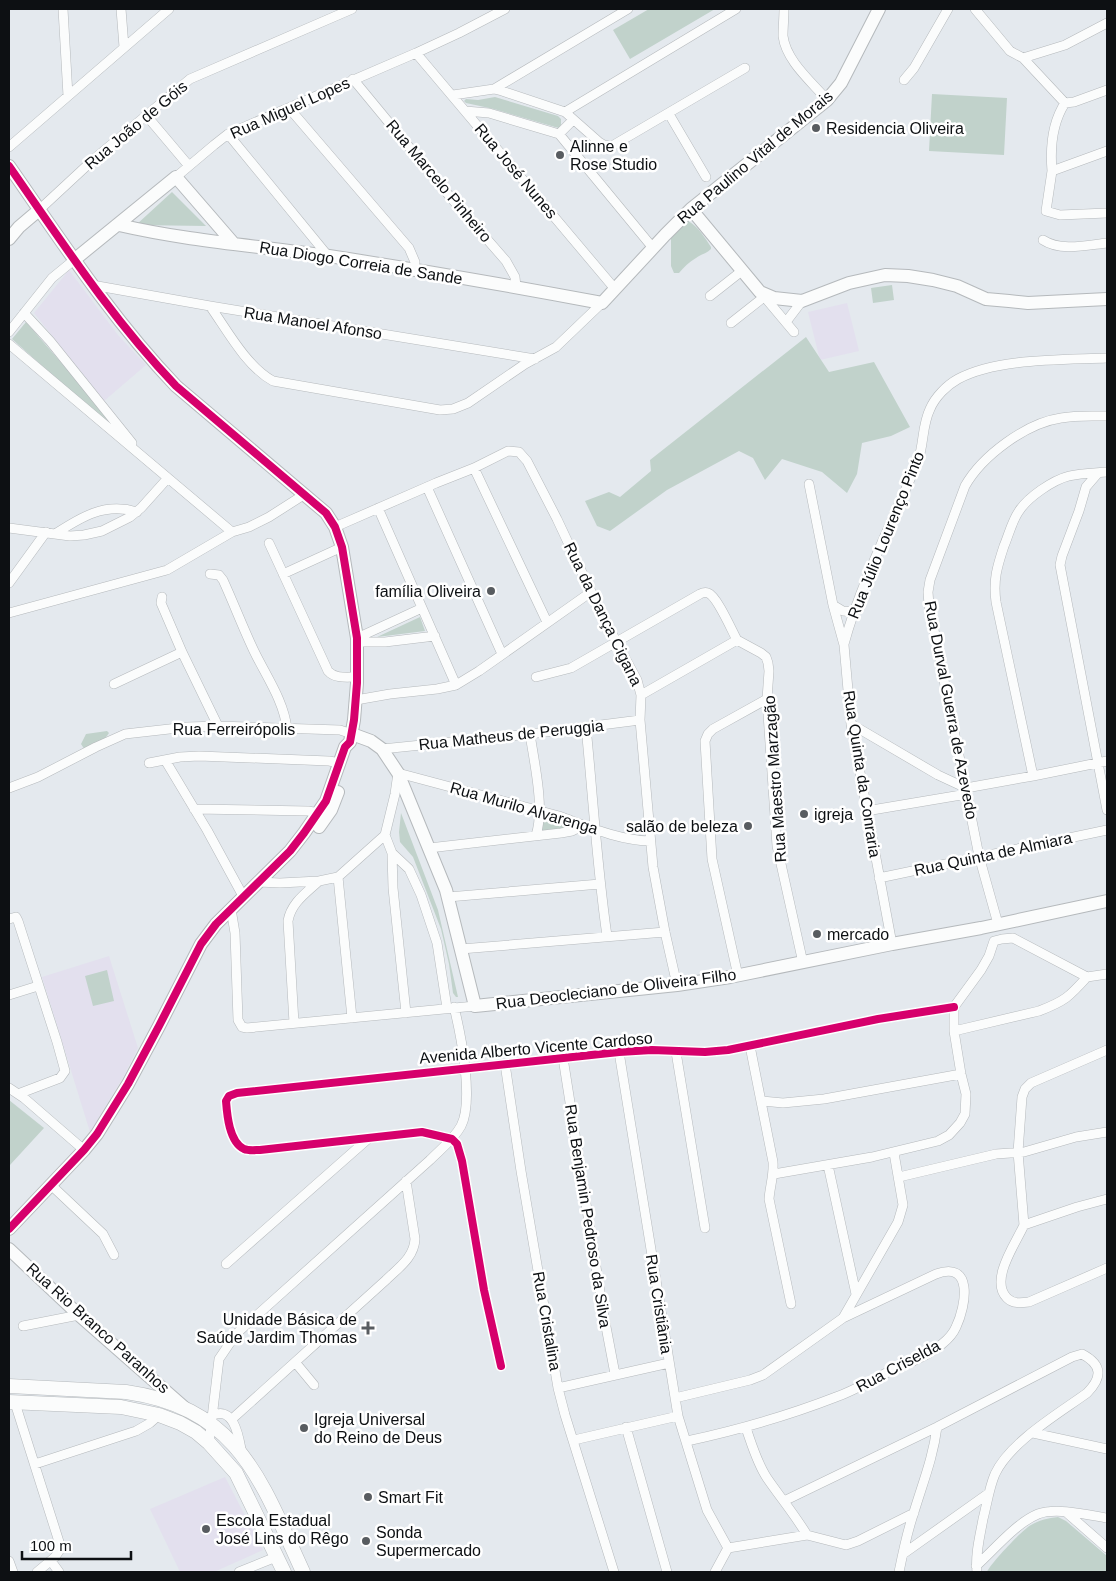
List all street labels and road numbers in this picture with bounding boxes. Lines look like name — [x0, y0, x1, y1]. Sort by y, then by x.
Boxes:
street label: Rua Miguel Lopes — [228, 74, 352, 142]
street label: Rua João de Góis — [81, 77, 191, 173]
street label: Rua Paulino Vital de Morais — [674, 87, 836, 227]
street label: Rua Marcelo Pinheiro — [383, 117, 495, 245]
street label: Rua José Nunes — [471, 120, 561, 222]
street label: Rua Diogo Correia de Sande — [258, 239, 464, 287]
street label: Rua Manoel Afonso — [243, 304, 383, 342]
street label: Rua Júlio Lourenço Pinto — [845, 449, 927, 621]
street label: Rua da Dança Cigana — [561, 540, 645, 689]
street label: Rua Durval Guerra de Azevedo — [921, 599, 981, 821]
street label: Rua Quinta da Conraria — [840, 689, 884, 859]
street label: Rua Maestro Marzagão — [761, 695, 789, 863]
street label: Rua Matheus de Peruggia — [418, 717, 604, 753]
street label: Rua Ferreirópolis — [173, 721, 295, 738]
street label: Rua Murilo Alvarenga — [448, 779, 600, 837]
street label: Rua Quinta de Almiara — [912, 829, 1074, 879]
street label: Rua Deocleciano de Oliveira Filho — [495, 966, 737, 1012]
street label: Avenida Alberto Vicente Cardoso — [419, 1029, 654, 1067]
street label: Rua Benjamin Pedroso da Silva — [562, 1103, 614, 1329]
street label: Rua Cristiânia — [643, 1253, 675, 1355]
street label: Rua Rio Branco Paranhos — [23, 1259, 173, 1397]
street label: Rua Cristalina — [530, 1270, 564, 1372]
street label: Rua Criselda — [853, 1337, 943, 1395]

